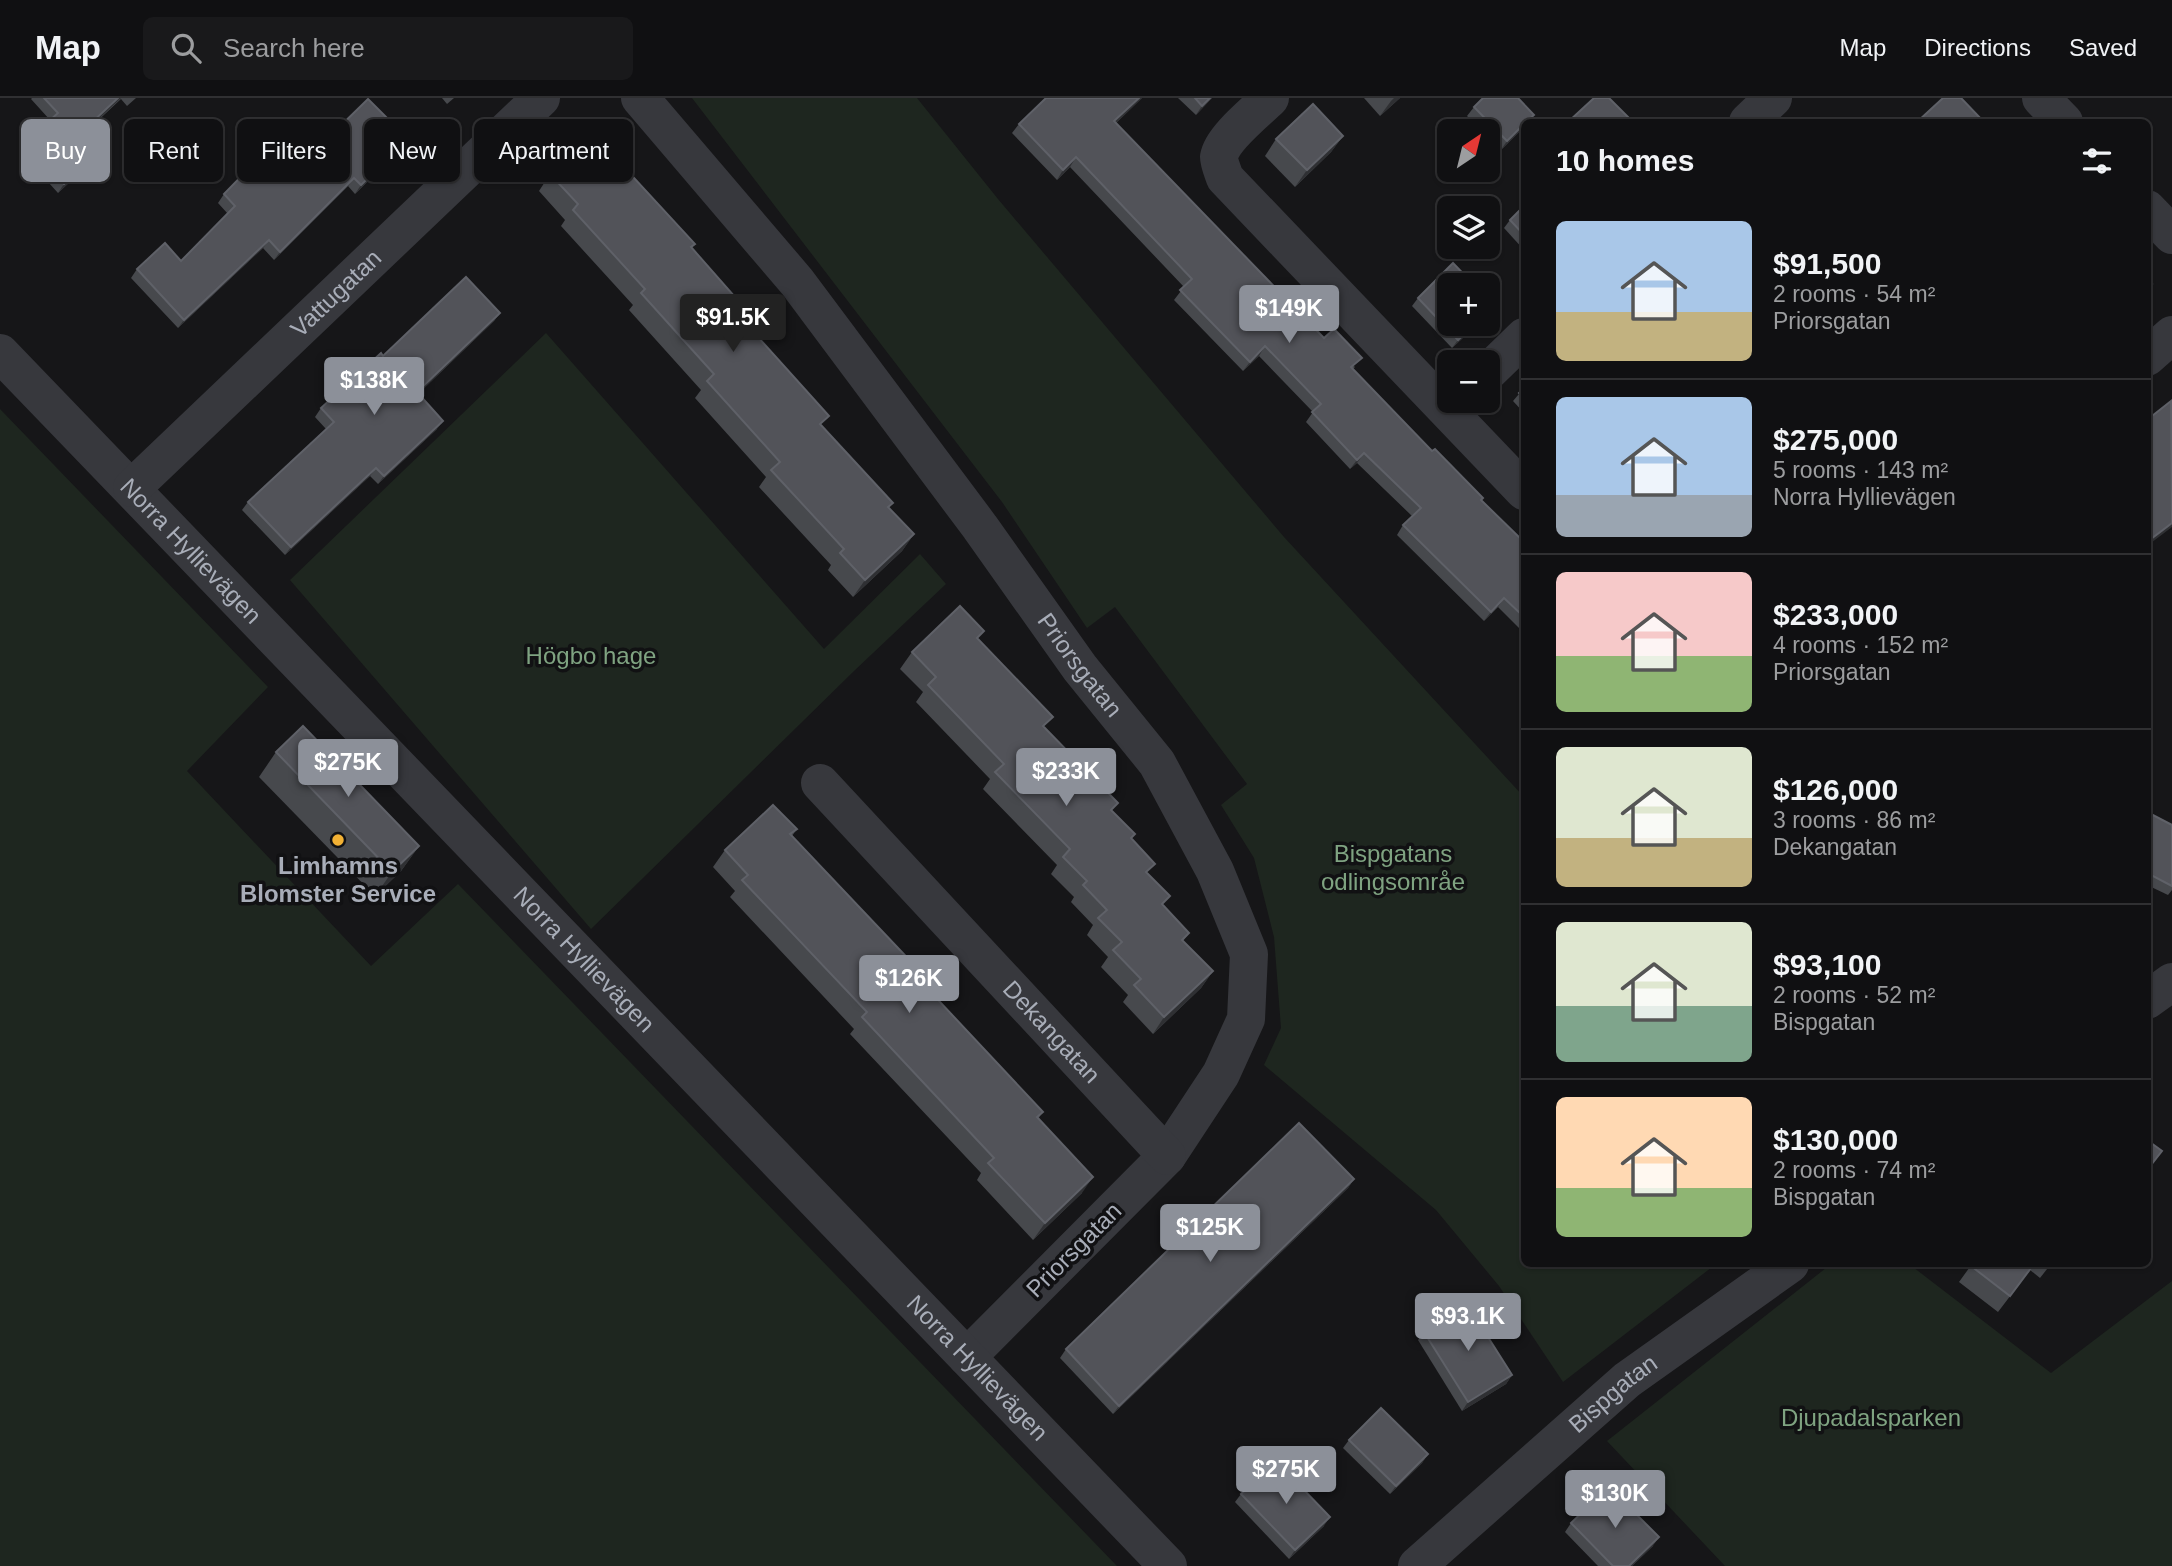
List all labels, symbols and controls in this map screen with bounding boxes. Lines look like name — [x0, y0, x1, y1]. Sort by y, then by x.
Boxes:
search box — [143, 17, 633, 80]
text: Map — [35, 29, 101, 66]
icon: search — [167, 29, 205, 67]
text: Search here — [223, 33, 365, 63]
text: Map — [1840, 34, 1886, 61]
text: Directions — [1924, 34, 2031, 61]
text: Saved — [2069, 34, 2137, 61]
chip: Buy — [21, 119, 110, 182]
chip: Rent — [124, 119, 223, 182]
chip: Filters — [237, 119, 350, 182]
chip: New — [364, 119, 460, 182]
chip: Apartment — [474, 119, 633, 182]
north arrow — [1437, 119, 1500, 182]
map controls — [1437, 119, 1500, 413]
icon: filters — [2078, 142, 2116, 180]
text: 10 homes — [1556, 144, 1694, 177]
button: layers — [1437, 196, 1500, 259]
street label: Vattugatan — [285, 244, 386, 342]
text: $91,500 — [1773, 247, 1881, 280]
icon: home — [1612, 249, 1696, 333]
button: + — [1437, 273, 1500, 336]
text: 2 rooms · 54 m² — [1773, 281, 1935, 307]
pin: $149K — [1240, 286, 1338, 345]
pin: $91.5K — [676, 294, 790, 354]
text: $149K — [1255, 295, 1323, 321]
text: $91.5K — [696, 304, 770, 330]
text: Priorsgatan — [1773, 308, 1891, 334]
button: − — [1437, 350, 1500, 413]
pin: $138K — [325, 358, 423, 417]
text: $138K — [340, 367, 408, 393]
text: $275,000 — [1773, 423, 1898, 456]
icon: home — [1612, 425, 1696, 509]
text: 5 rooms · 143 m² — [1773, 457, 1948, 483]
street label: Norra Hyllievägen — [115, 473, 267, 629]
text: Norra Hyllievägen — [1773, 484, 1956, 510]
text: $233,000 — [1773, 598, 1898, 631]
icon: home — [1612, 600, 1696, 684]
street label: Priorsgatan — [1032, 608, 1128, 722]
text: 4 rooms · 152 m² — [1773, 632, 1948, 658]
park label: Högbo hage — [526, 642, 656, 669]
text: Priorsgatan — [1773, 659, 1891, 685]
pin: $275K — [299, 740, 397, 799]
pin: $233K — [1017, 748, 1115, 808]
text: $275K — [314, 749, 382, 775]
text: $233K — [1032, 758, 1100, 784]
text: $126,000 — [1773, 773, 1898, 806]
icon: home — [1612, 775, 1696, 859]
text: 3 rooms · 86 m² — [1773, 807, 1935, 833]
marker: Limhamns Blomster Service — [330, 832, 346, 848]
text: Dekangatan — [1773, 834, 1897, 860]
park label: Bispgatans odlingsområe — [1321, 840, 1465, 895]
place label: Limhamns Blomster Service — [240, 852, 436, 907]
street label: Norra Hyllievägen — [508, 881, 660, 1037]
text: $93,100 — [1773, 948, 1881, 981]
icon: home — [1612, 950, 1696, 1034]
pin: $126K — [860, 956, 958, 1015]
text: $126K — [875, 965, 943, 991]
street label: Dekangatan — [998, 975, 1106, 1088]
text: 2 rooms · 52 m² — [1773, 982, 1935, 1008]
text: Bispgatan — [1773, 1009, 1875, 1035]
text: $130,000 — [1773, 1123, 1898, 1156]
icon: home — [1612, 1125, 1696, 1209]
text: 2 rooms · 74 m² — [1773, 1157, 1935, 1183]
text: Bispgatan — [1773, 1184, 1875, 1210]
street label: Priorsgatan — [1021, 1197, 1127, 1303]
pin: $125K — [1161, 1204, 1259, 1264]
text: $125K — [1176, 1214, 1244, 1240]
street label: Norra Hyllievägen — [902, 1289, 1054, 1446]
pin: $93.1K — [1411, 1294, 1525, 1353]
text: $93.1K — [1431, 1303, 1505, 1329]
street label: Bispgatan — [1563, 1349, 1662, 1438]
park label: Djupadalsparken — [1781, 1404, 1961, 1431]
pin: $275K — [1237, 1446, 1335, 1506]
text: $275K — [1252, 1456, 1320, 1482]
pin: $130K — [1566, 1470, 1664, 1530]
text: $130K — [1581, 1480, 1649, 1506]

